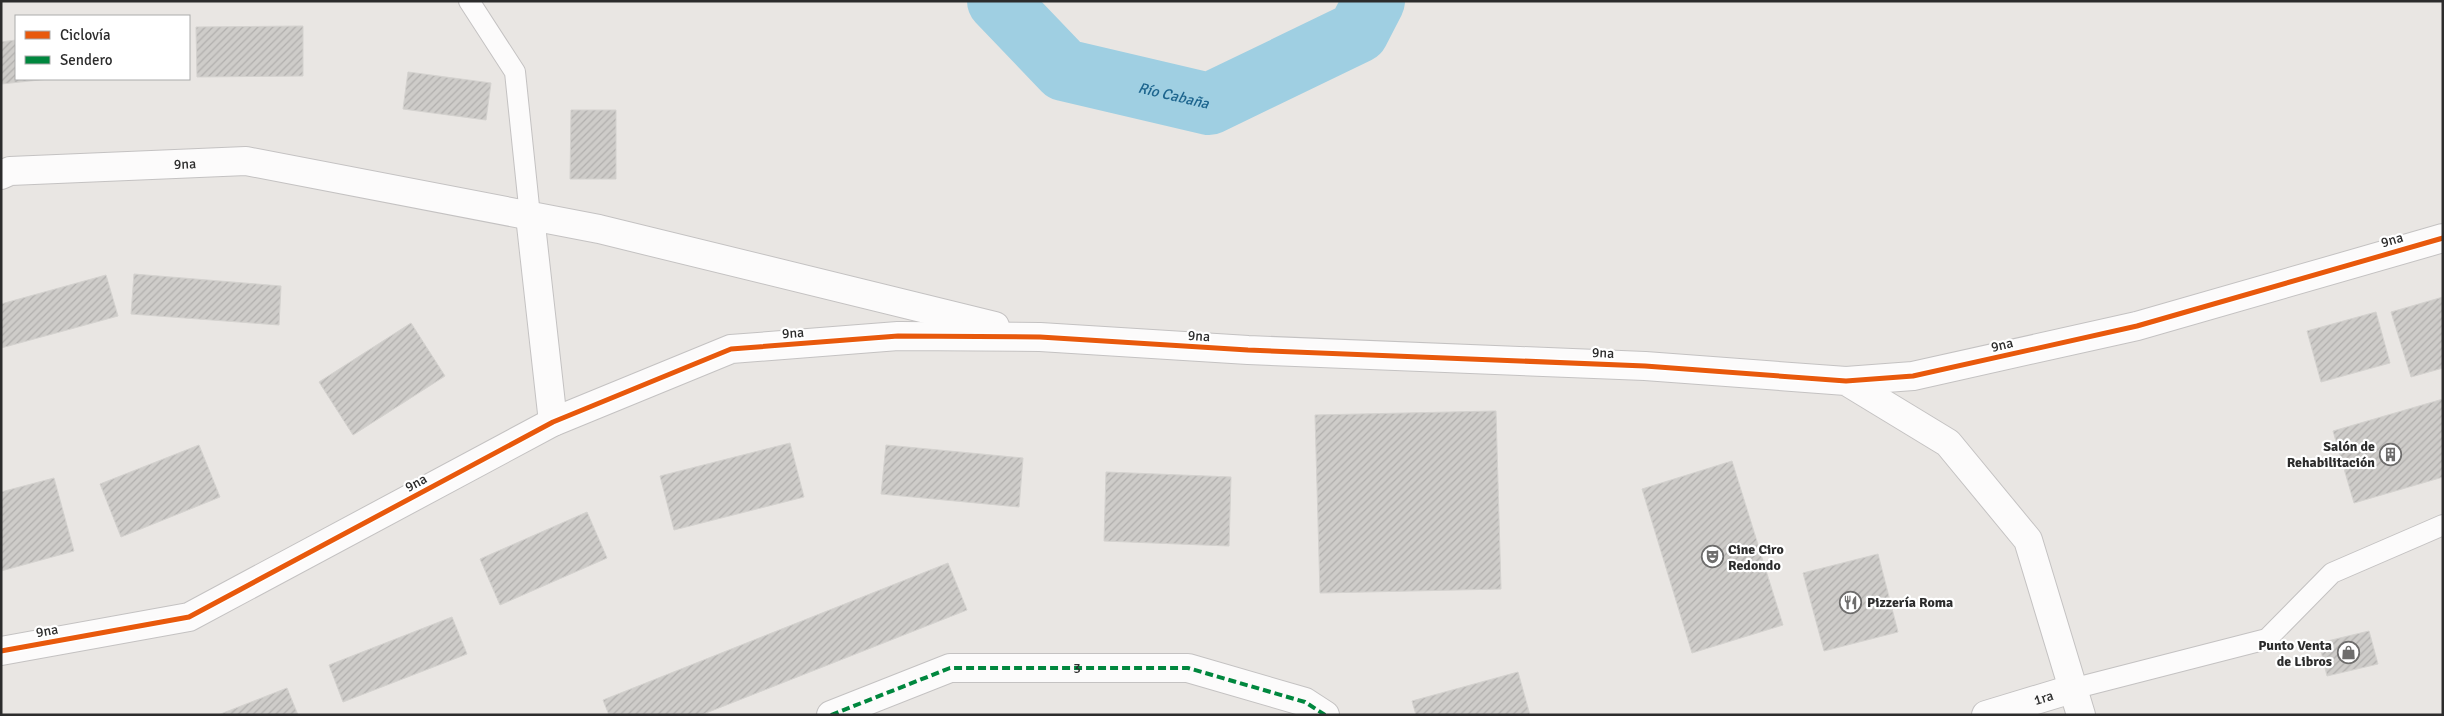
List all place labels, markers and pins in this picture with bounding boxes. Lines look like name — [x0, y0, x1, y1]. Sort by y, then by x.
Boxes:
place label: Salón de Rehabilitación — [2287, 438, 2375, 471]
building icon: Salón de Rehabilitación — [2379, 442, 2403, 466]
place label: Cine Ciro Redondo — [1728, 541, 1784, 574]
theatre icon: Cine Ciro Redondo — [1700, 545, 1724, 569]
restaurant icon: Pizzería Roma — [1839, 590, 1863, 614]
place label: Pizzería Roma — [1867, 594, 1953, 611]
place label: Punto Venta de Libros — [2258, 637, 2332, 670]
shop icon: Punto Venta de Libros — [2336, 641, 2360, 665]

